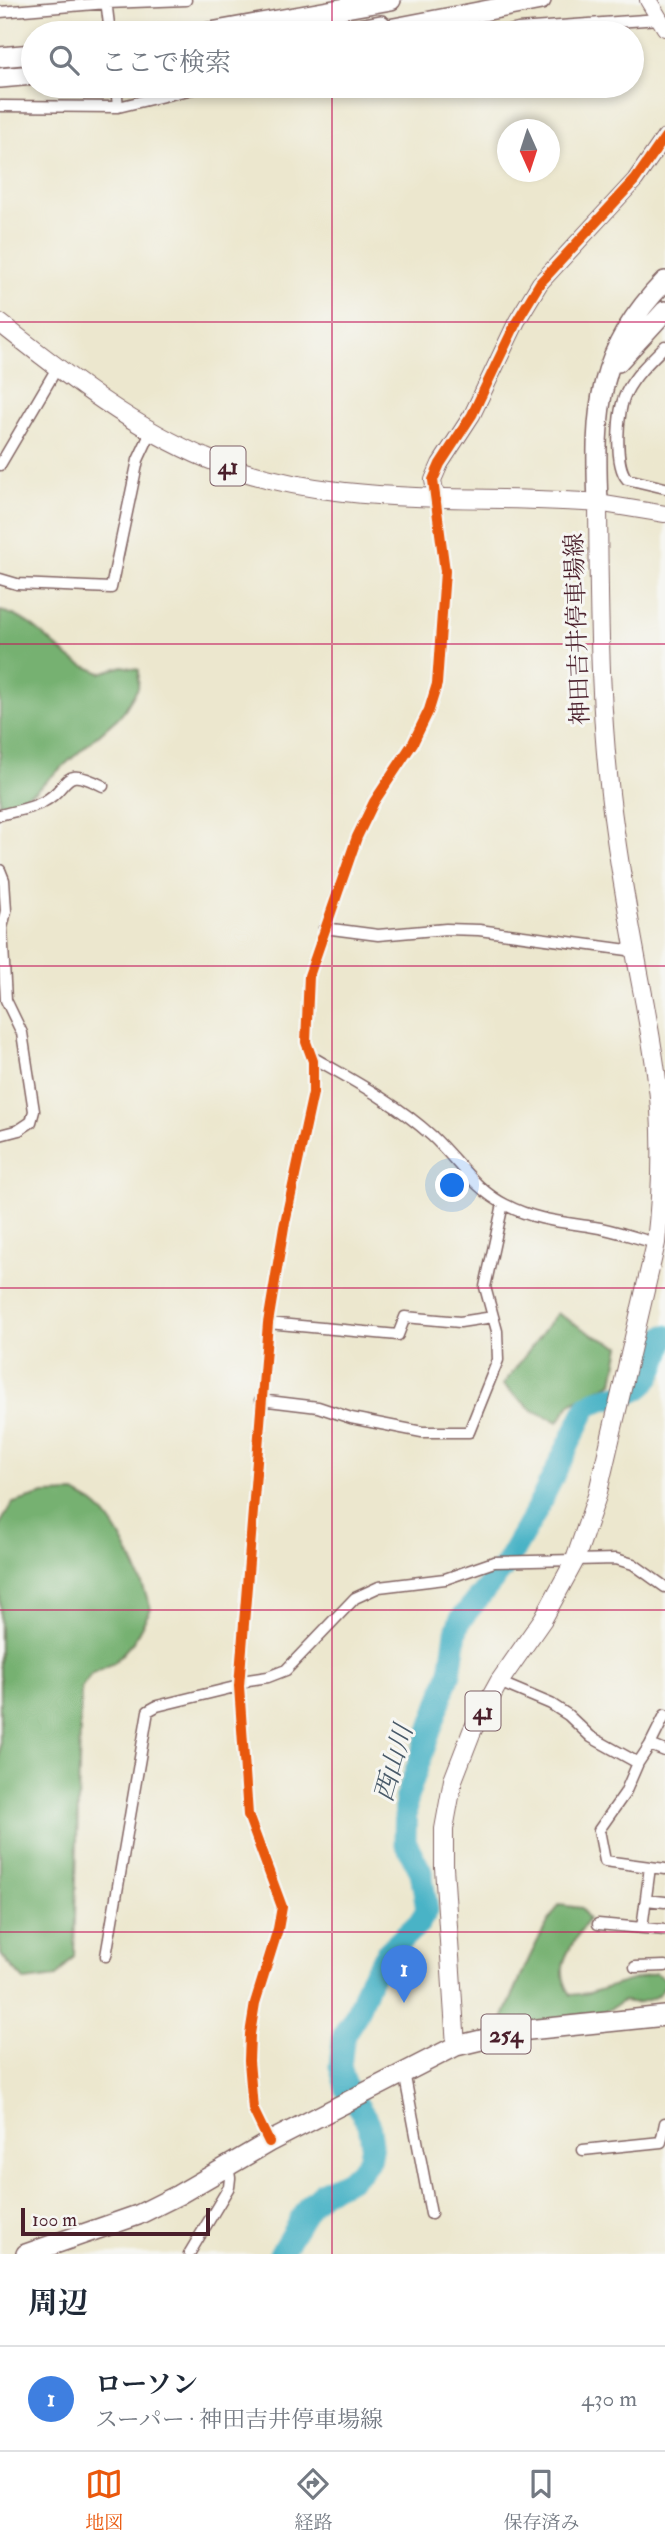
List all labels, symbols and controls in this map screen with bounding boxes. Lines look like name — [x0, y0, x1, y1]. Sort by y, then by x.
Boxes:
search box — [21, 21, 644, 98]
icon: search — [45, 41, 83, 79]
text: ここで検索 — [101, 47, 231, 79]
north arrow — [497, 119, 560, 182]
road number: 41 — [210, 446, 246, 486]
street label: 神田吉井停車場線 — [559, 533, 596, 725]
your location — [435, 1168, 469, 1202]
road number: 41 — [466, 1692, 500, 1730]
water label: 西山川 — [368, 1718, 421, 1805]
pin: 1 — [381, 1945, 427, 2003]
road number: 254 — [482, 2014, 530, 2054]
scale bar — [21, 2205, 210, 2237]
text: 100 m — [32, 2208, 77, 2232]
text: 周辺 — [28, 2285, 88, 2322]
text: ローソン — [95, 2369, 198, 2401]
text: 1 — [47, 2384, 55, 2413]
text: 430 m — [581, 2384, 637, 2413]
text: スーパー · 神田吉井停車場線 — [95, 2405, 383, 2434]
tab: 地図 — [85, 2465, 124, 2535]
tab: 経路 — [294, 2465, 333, 2535]
tab: 保存済み — [503, 2465, 580, 2535]

